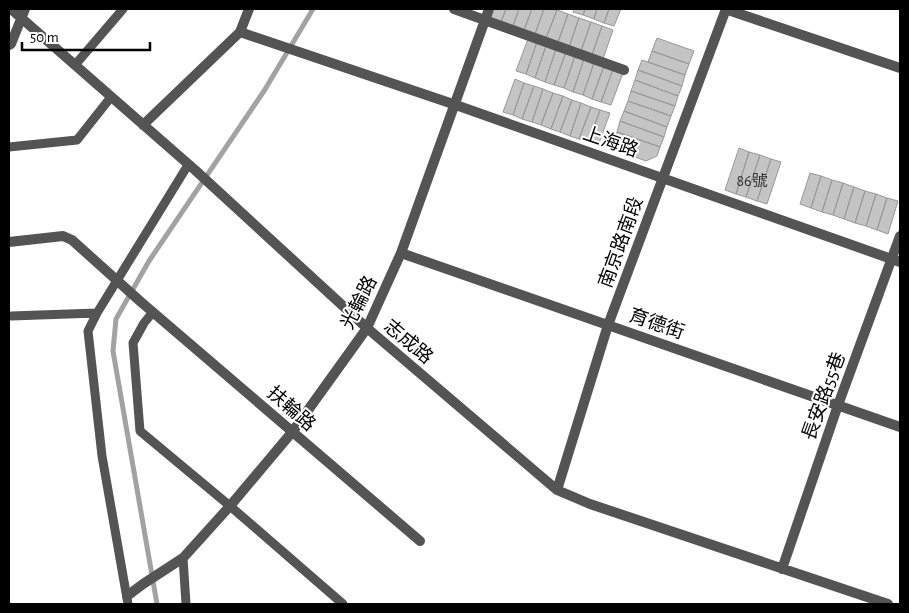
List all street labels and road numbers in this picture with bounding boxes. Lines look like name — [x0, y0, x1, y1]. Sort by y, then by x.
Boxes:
street label: 上海路 — [580, 122, 641, 161]
street label: 南京路南段 — [594, 194, 647, 290]
street label: 光輪路 — [336, 272, 381, 332]
street label: 育德街 — [626, 304, 687, 343]
street label: 志成路 — [380, 315, 437, 368]
street label: 長安路55巷 — [798, 349, 849, 443]
street label: 扶輪路 — [263, 382, 320, 435]

